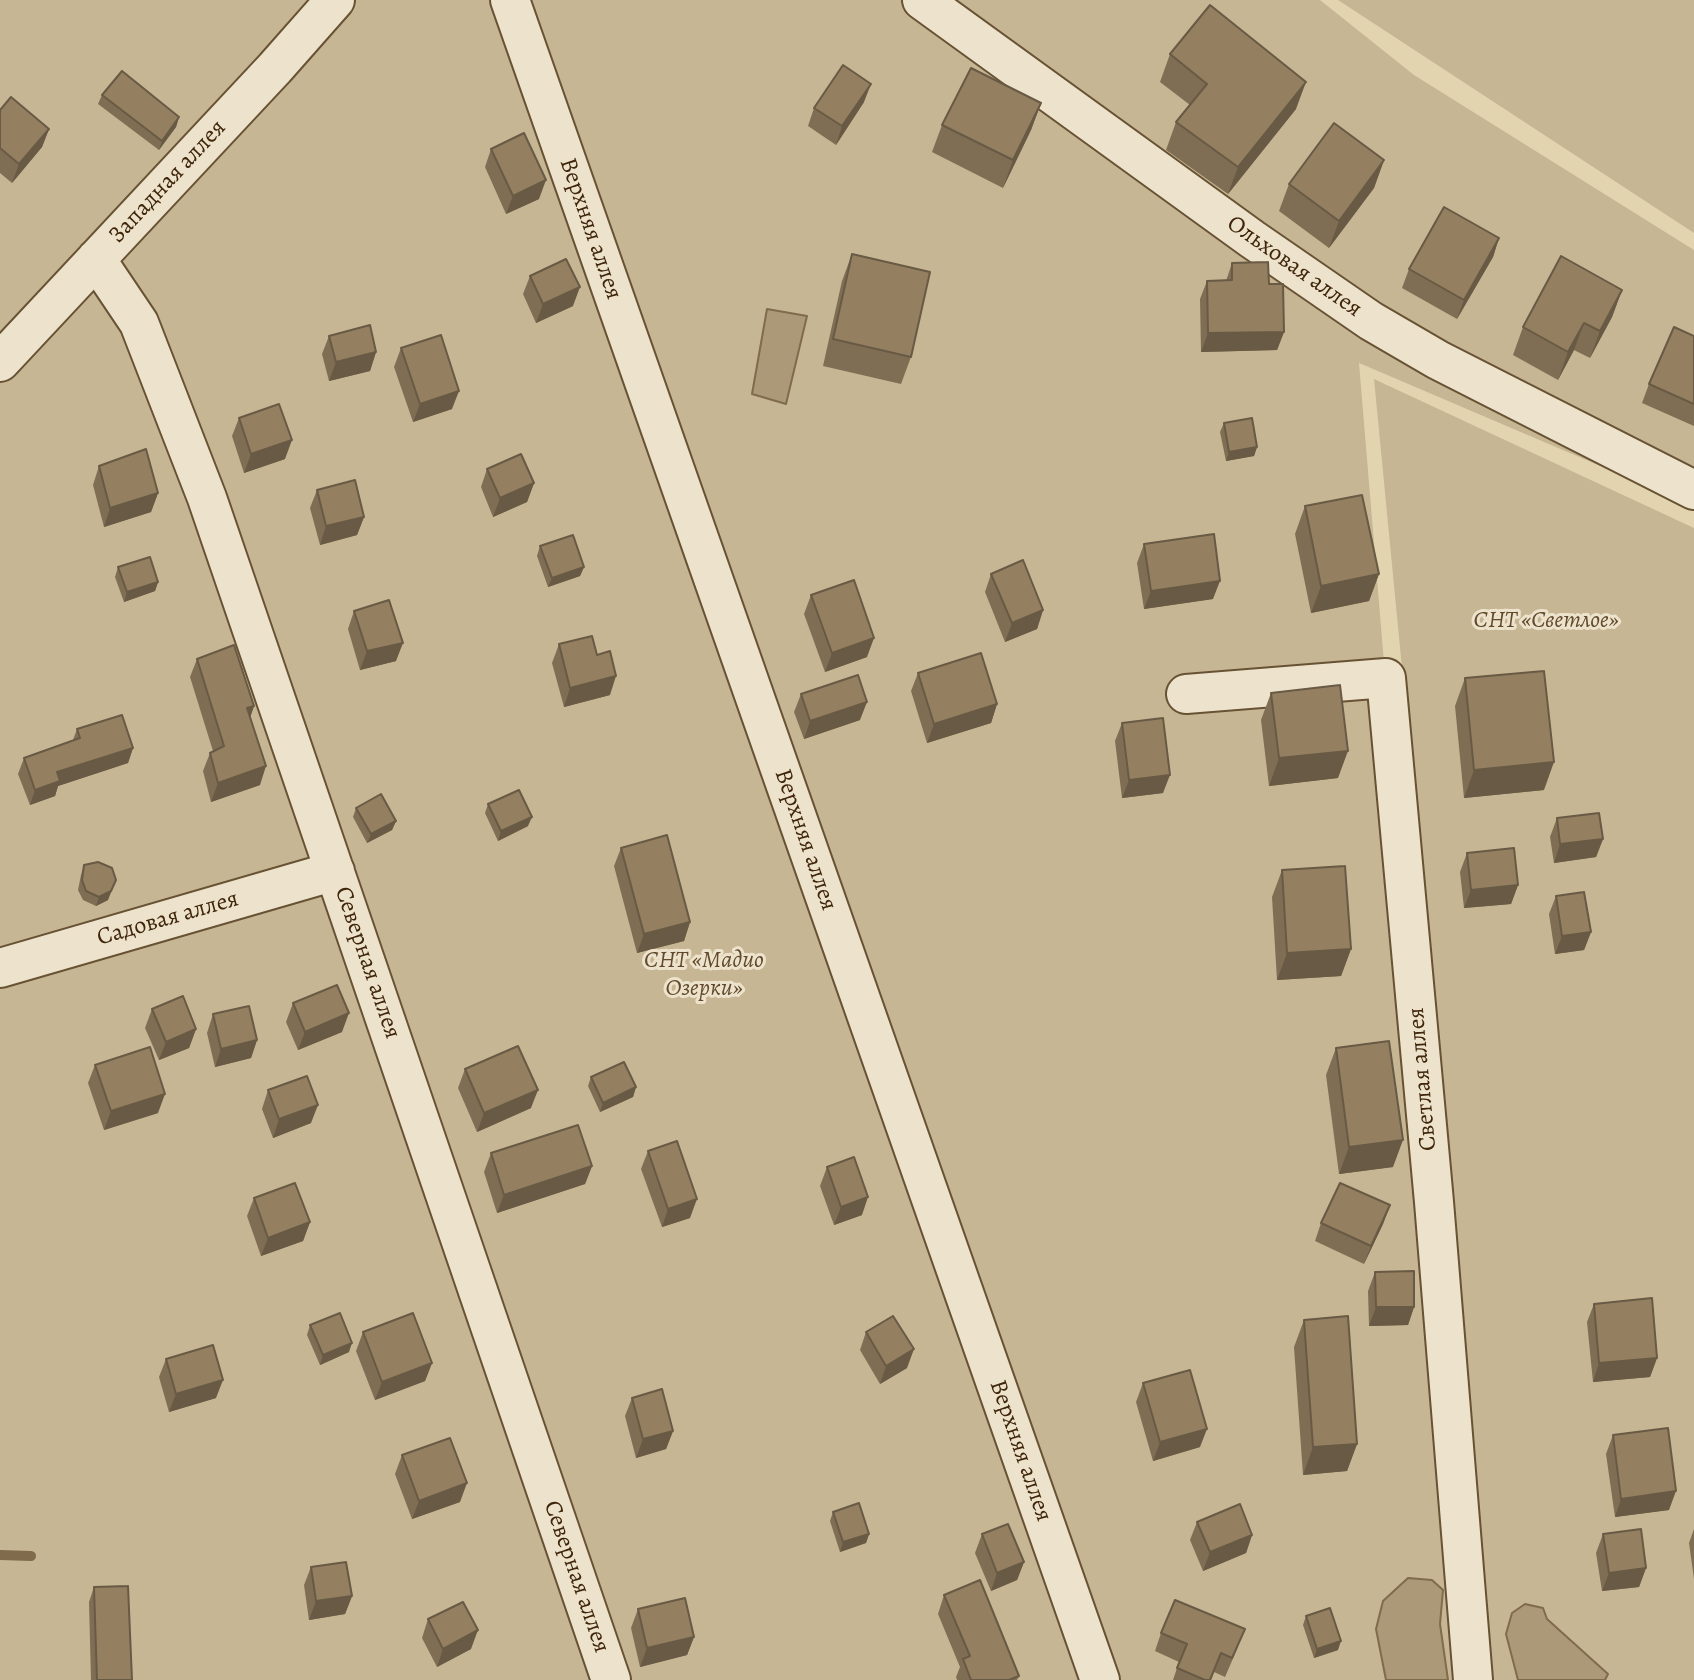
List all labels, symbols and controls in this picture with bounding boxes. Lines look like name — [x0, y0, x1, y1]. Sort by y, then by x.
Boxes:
street label: Западная аллея — [103, 114, 233, 250]
street label: Верхняя аллея — [552, 154, 628, 304]
street label: Ольховая аллея — [1221, 210, 1367, 324]
park label: СНТ «Светлое» — [1473, 607, 1619, 635]
street label: Верхняя аллея — [767, 765, 843, 915]
street label: Северная аллея — [328, 883, 406, 1043]
street label: Садовая аллея — [94, 885, 242, 953]
park label: СНТ «Мадио Озерки» — [644, 947, 764, 1003]
street label: Светлая аллея — [1402, 1006, 1444, 1152]
street label: Верхняя аллея — [982, 1376, 1058, 1526]
street label: Северная аллея — [537, 1497, 615, 1657]

